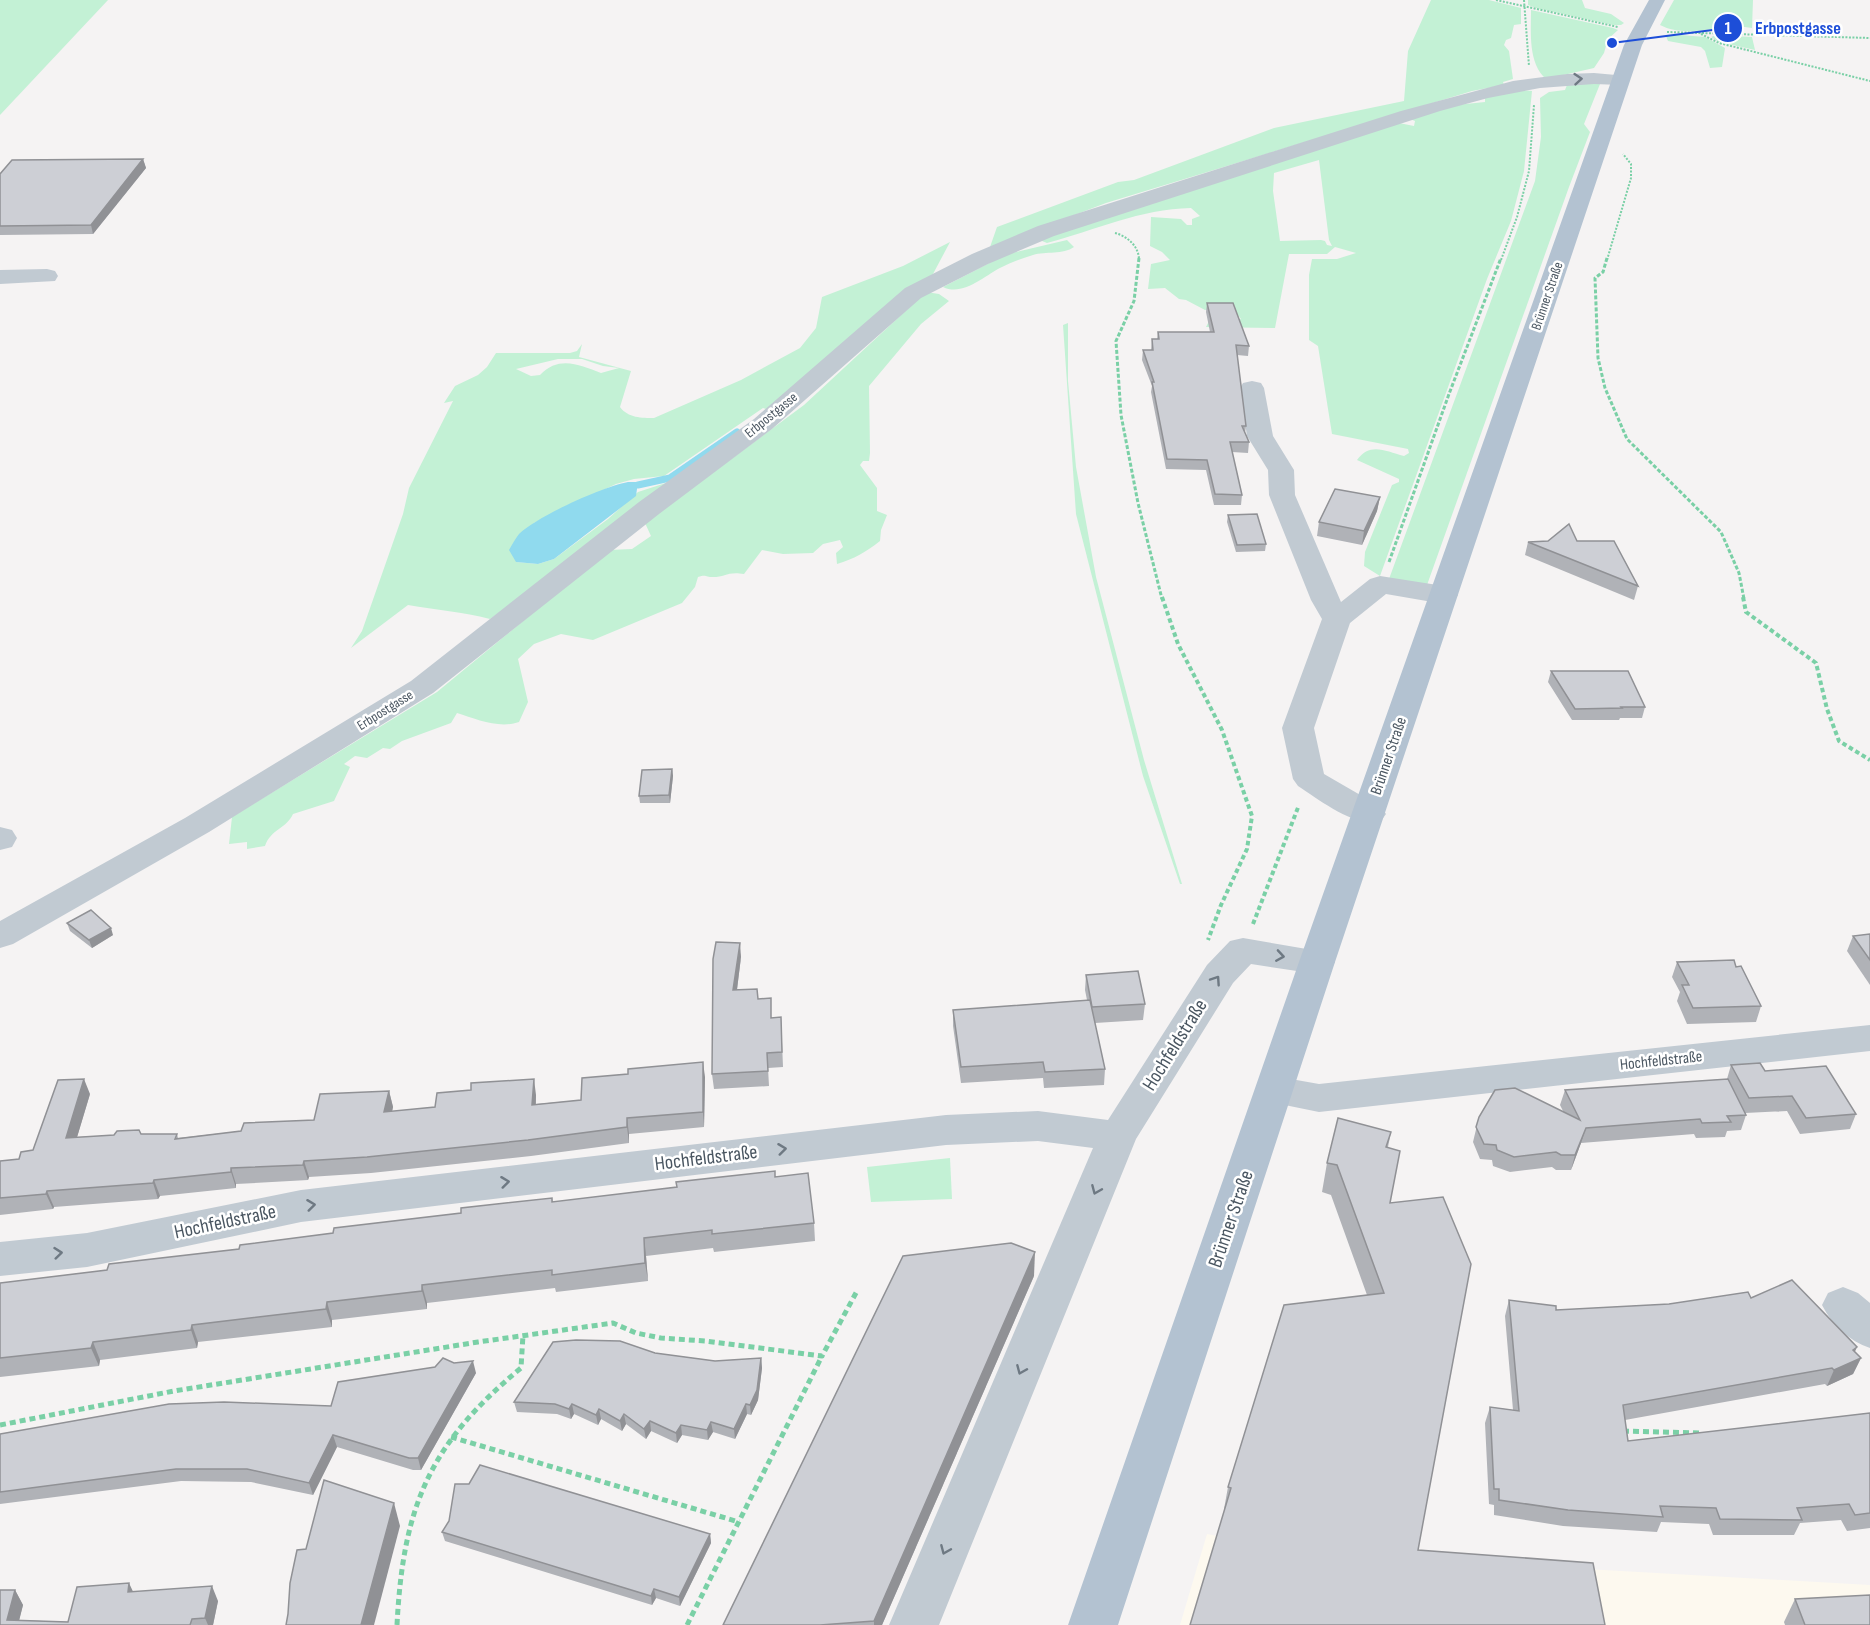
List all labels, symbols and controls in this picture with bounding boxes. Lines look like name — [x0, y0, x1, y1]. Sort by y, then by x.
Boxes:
callout: Erbpostgasse — [1713, 10, 1853, 46]
text: 1 — [1724, 18, 1732, 39]
text: Erbpostgasse — [1755, 18, 1841, 39]
one-way arrow — [1573, 73, 1582, 86]
street label: Brünner Straße — [1527, 260, 1567, 332]
street label: Erbpostgasse — [741, 389, 801, 441]
street label: Erbpostgasse — [354, 686, 416, 734]
street label: Brünner Straße — [1367, 715, 1411, 797]
one-way arrow — [1275, 949, 1285, 962]
one-way arrow — [1209, 975, 1220, 986]
street label: Hochfeldstraße — [1137, 995, 1213, 1095]
street label: Hochfeldstraße — [1619, 1047, 1703, 1075]
street label: Hochfeldstraße — [653, 1140, 759, 1176]
one-way arrow — [778, 1144, 787, 1156]
street label: Brünner Straße — [1203, 1167, 1259, 1271]
one-way arrow — [501, 1176, 510, 1189]
one-way arrow — [1091, 1184, 1103, 1195]
one-way arrow — [307, 1199, 316, 1212]
street label: Hochfeldstraße — [172, 1200, 278, 1244]
one-way arrow — [54, 1247, 63, 1260]
one-way arrow — [1016, 1364, 1028, 1375]
one-way arrow — [941, 1543, 953, 1554]

